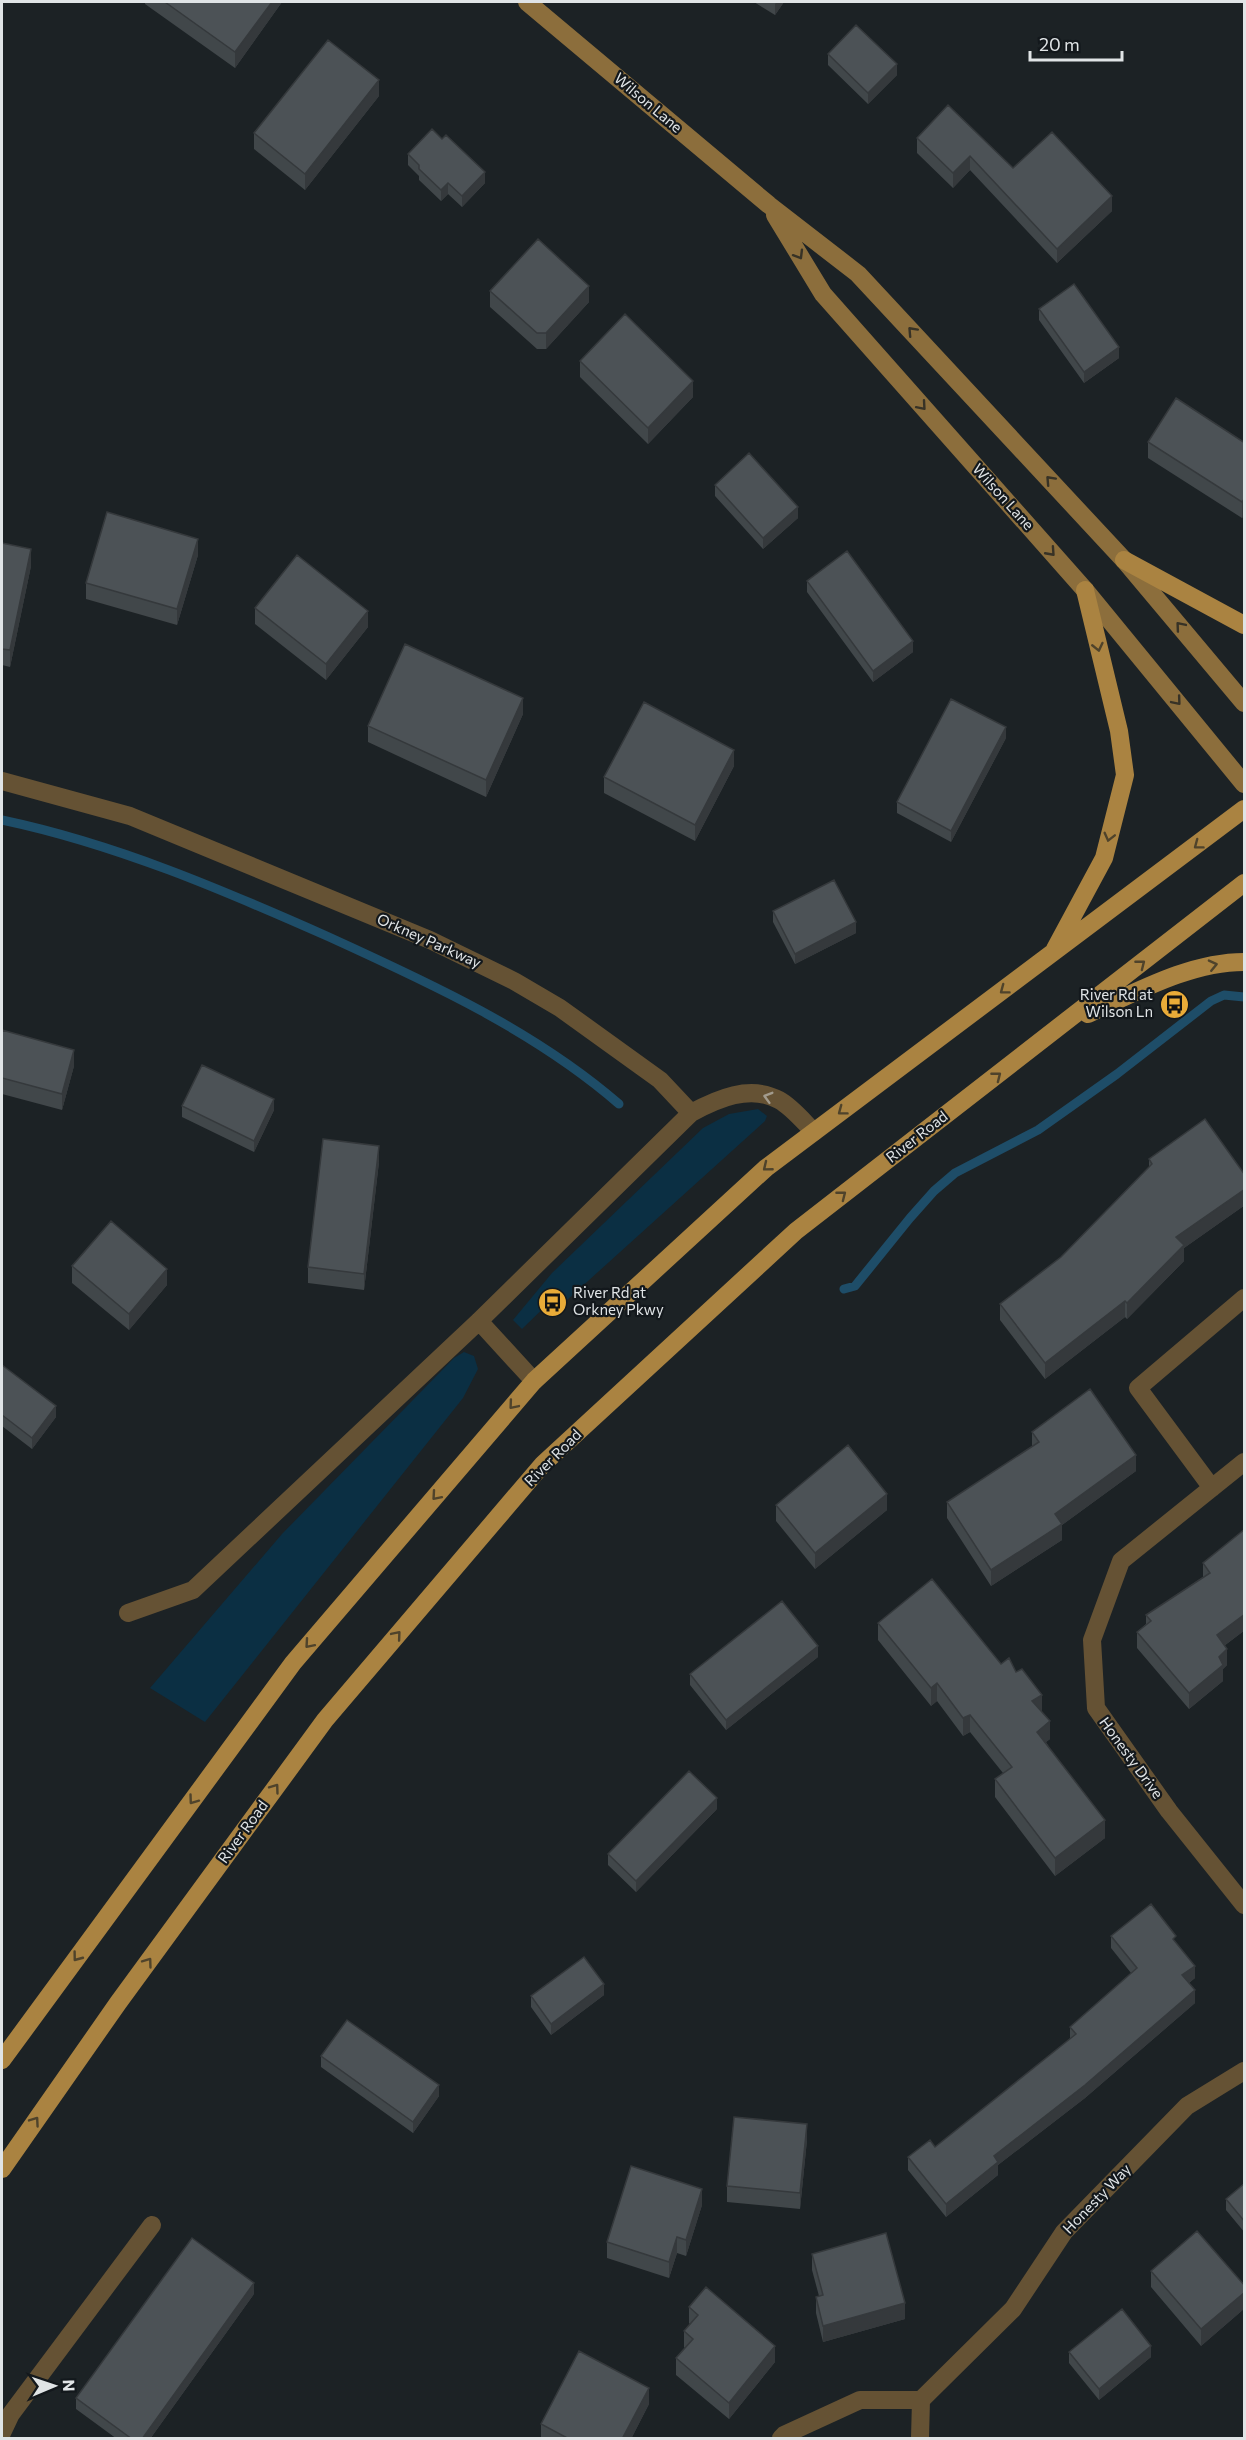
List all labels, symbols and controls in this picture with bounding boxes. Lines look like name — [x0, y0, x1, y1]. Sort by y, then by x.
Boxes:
scale bar — [1030, 24, 1122, 62]
text: 20 m — [1039, 33, 1080, 55]
street label: Wilson Lane — [611, 69, 686, 136]
one-way arrow — [792, 249, 804, 259]
one-way arrow — [908, 328, 919, 339]
one-way arrow — [915, 399, 926, 410]
street label: Wilson Lane — [969, 459, 1038, 533]
one-way arrow — [1047, 477, 1058, 488]
one-way arrow — [1044, 545, 1055, 556]
one-way arrow — [1176, 622, 1187, 633]
one-way arrow — [1091, 641, 1104, 651]
one-way arrow — [1170, 694, 1181, 705]
one-way arrow — [1104, 832, 1117, 842]
one-way arrow — [1193, 837, 1204, 848]
street label: Orkney Parkway — [375, 909, 484, 971]
one-way arrow — [1208, 960, 1218, 973]
one-way arrow — [1134, 961, 1145, 972]
one-way arrow — [1000, 983, 1011, 994]
place label: River Rd at Wilson Ln — [1080, 985, 1153, 1020]
bus stop icon: River Rd at Wilson Ln — [1158, 988, 1190, 1020]
one-way arrow — [990, 1072, 1001, 1083]
one-way arrow — [763, 1092, 774, 1104]
one-way arrow — [838, 1103, 849, 1114]
street label: River Road — [882, 1107, 951, 1166]
one-way arrow — [763, 1159, 774, 1170]
one-way arrow — [835, 1191, 846, 1202]
place label: River Rd at Orkney Pkwy — [573, 1283, 664, 1318]
bus stop icon: River Rd at Orkney Pkwy — [536, 1286, 568, 1318]
one-way arrow — [509, 1398, 520, 1409]
street label: River Road — [520, 1425, 585, 1490]
one-way arrow — [432, 1489, 443, 1500]
one-way arrow — [390, 1631, 401, 1642]
one-way arrow — [305, 1637, 316, 1648]
street label: Honesty Drive — [1096, 1713, 1168, 1802]
one-way arrow — [268, 1783, 279, 1794]
one-way arrow — [189, 1793, 200, 1804]
street label: River Road — [213, 1797, 271, 1866]
one-way arrow — [74, 1951, 85, 1962]
one-way arrow — [141, 1957, 152, 1968]
one-way arrow — [28, 2116, 39, 2127]
street label: Honesty Way — [1058, 2159, 1134, 2237]
north arrow — [24, 2356, 84, 2416]
text: N — [60, 2379, 79, 2392]

